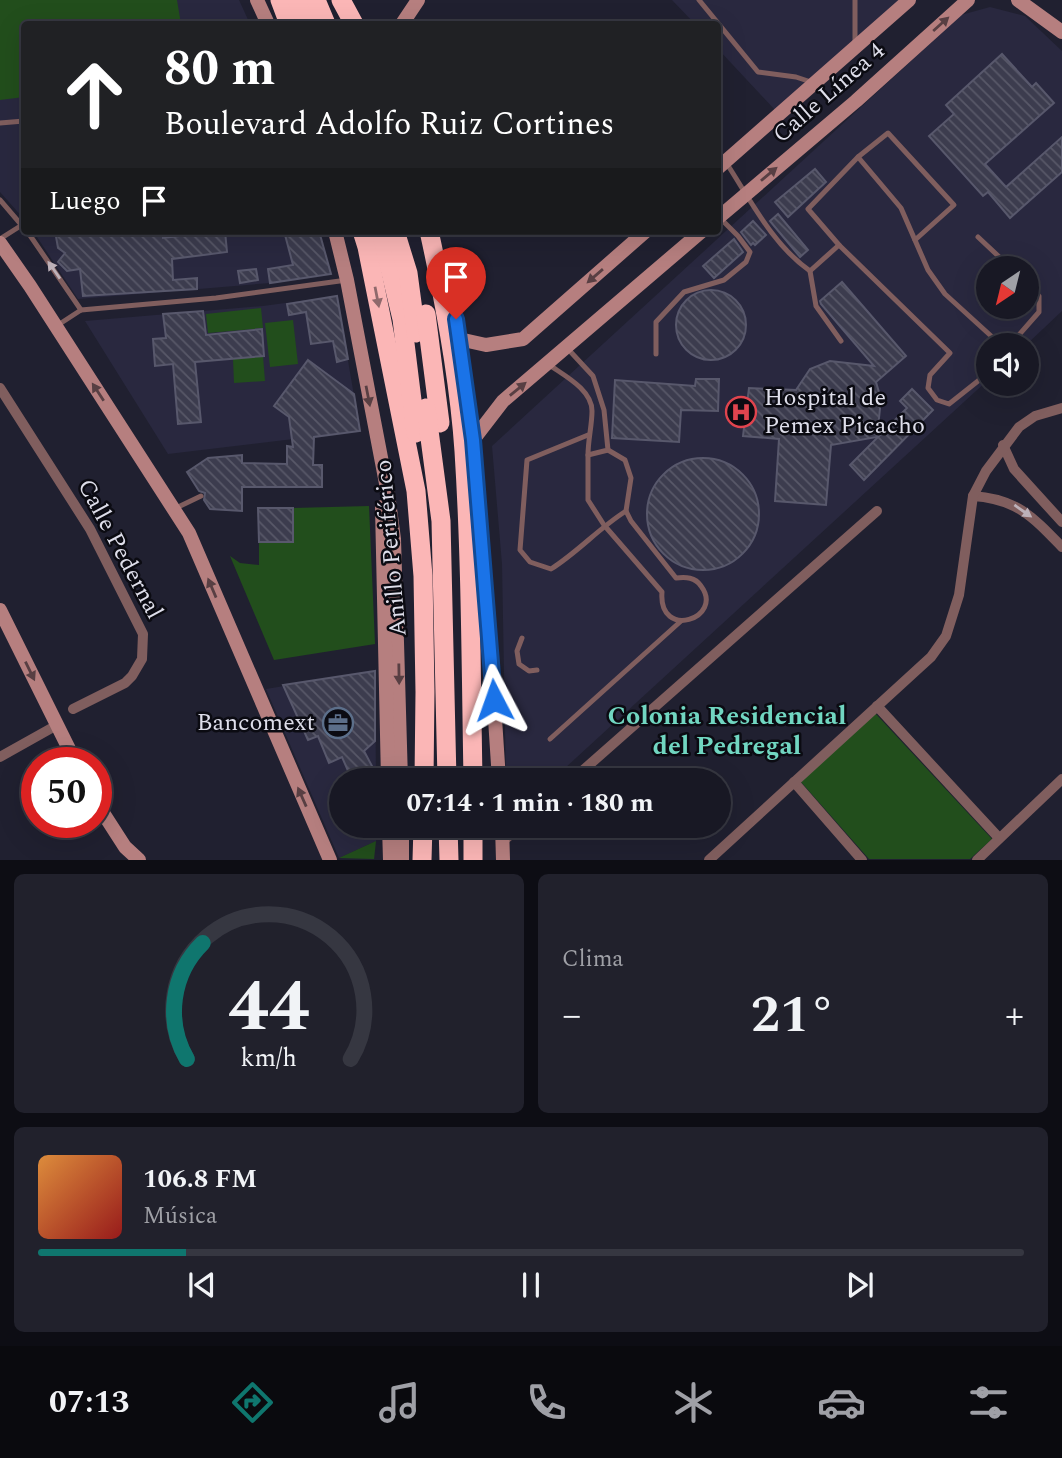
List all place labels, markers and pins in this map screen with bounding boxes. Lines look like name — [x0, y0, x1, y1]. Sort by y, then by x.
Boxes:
pin — [426, 247, 486, 319]
place label: Hospital de Pemex Picacho — [764, 380, 925, 444]
hospital icon: Hospital de Pemex Picacho — [724, 395, 758, 429]
place label: Bancomext — [197, 705, 315, 741]
office icon: Bancomext — [321, 706, 355, 740]

